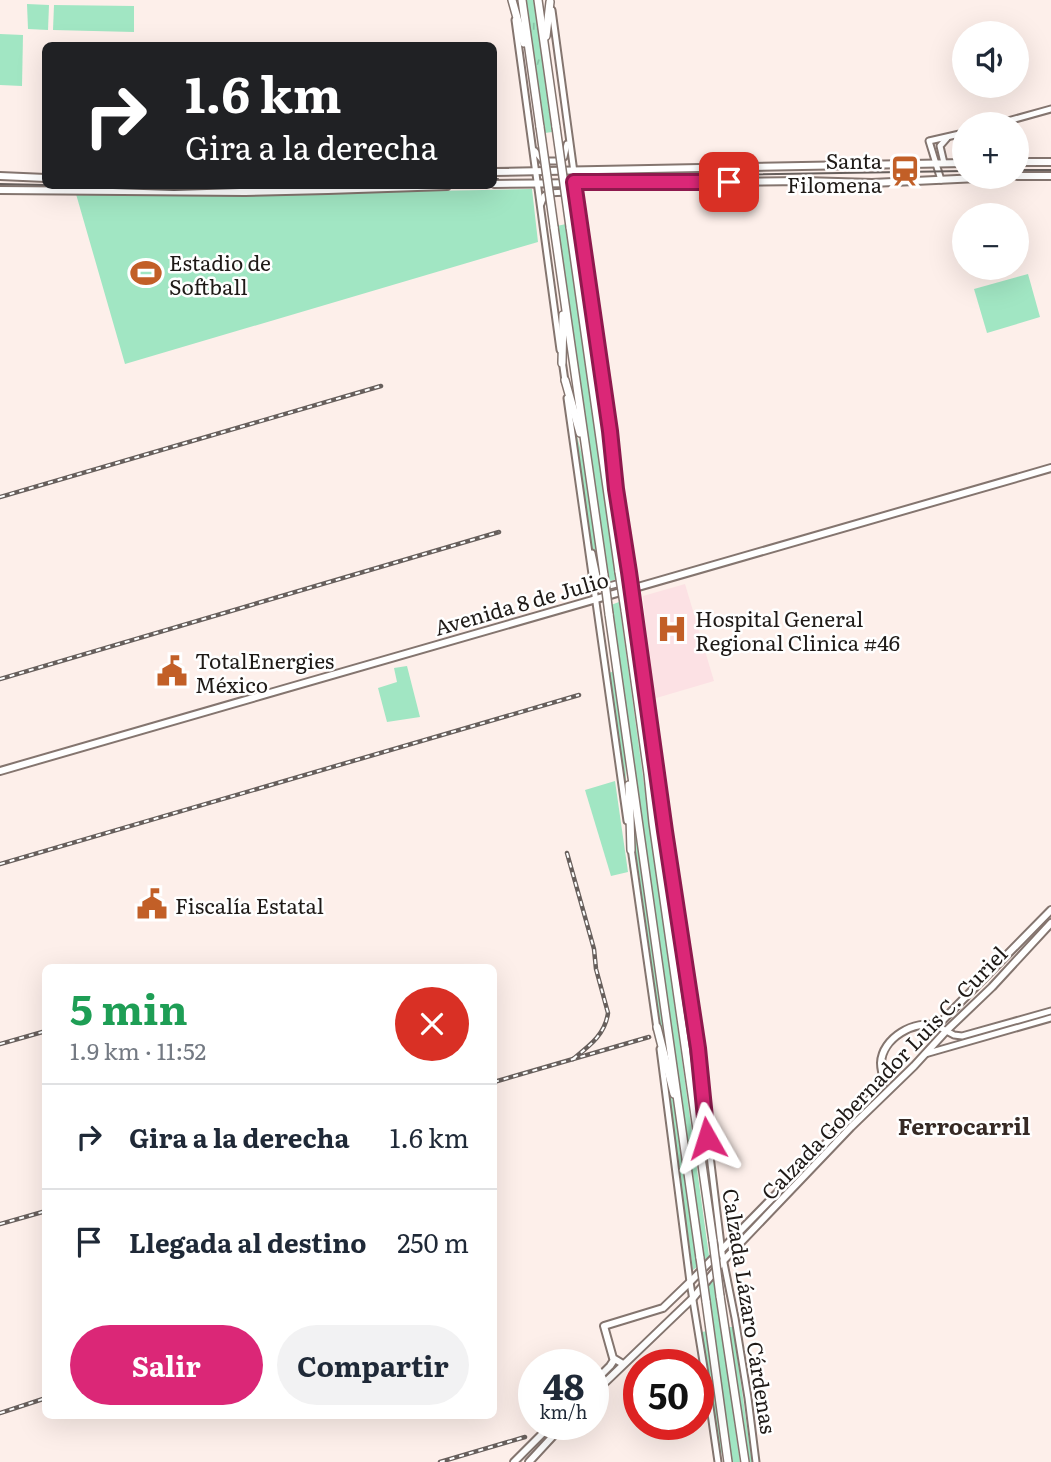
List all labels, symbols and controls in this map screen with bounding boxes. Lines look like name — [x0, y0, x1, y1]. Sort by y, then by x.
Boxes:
map controls — [952, 21, 1029, 280]
button: sound — [952, 21, 1029, 98]
text: 1.6 km — [185, 55, 341, 128]
icon: right — [70, 70, 161, 161]
button: + — [952, 112, 1029, 189]
text: Gira a la derecha — [185, 122, 438, 170]
place label: Santa Filomena — [787, 144, 883, 199]
pin — [699, 152, 759, 212]
station icon: Santa Filomena — [888, 154, 922, 188]
icon: arrive — [710, 163, 748, 201]
button: − — [952, 203, 1029, 280]
place label: Estadio de Softball — [169, 246, 271, 301]
sports icon: Estadio de Softball — [129, 256, 163, 290]
street label: Avenida 8 de Julio — [430, 562, 612, 642]
place label: Hospital General Regional Clinica #46 — [695, 602, 900, 657]
hospital icon: Hospital General Regional Clinica #46 — [655, 612, 689, 646]
place label: TotalEnergies México — [195, 644, 334, 699]
public building icon: TotalEnergies México — [155, 654, 189, 688]
public building icon: Fiscalía Estatal — [135, 887, 169, 921]
place label: Fiscalía Estatal — [175, 889, 324, 920]
street label: Calzada Gobernador Luis C. Curiel — [753, 938, 1013, 1206]
text: 5 min — [70, 976, 188, 1038]
button: close — [395, 987, 469, 1061]
text: 1.9 km · 11:52 — [70, 1033, 206, 1067]
position arrow — [670, 1101, 744, 1175]
district label: Ferrocarril — [898, 1108, 1030, 1142]
text: Gira a la derecha — [129, 1117, 349, 1156]
text: 1.6 km — [390, 1117, 469, 1156]
icon: right — [70, 1118, 108, 1156]
street label: Calzada Lázaro Cárdenas — [716, 1186, 786, 1436]
text: Llegada al destino — [129, 1222, 366, 1261]
text: 250 m — [397, 1222, 469, 1261]
icon: arrive — [70, 1223, 108, 1261]
button: Salir — [70, 1325, 263, 1405]
button: Compartir — [277, 1325, 469, 1405]
speed limit sign: 50 — [623, 1349, 714, 1440]
text: 48 — [543, 1359, 584, 1411]
text: km/h — [540, 1398, 587, 1425]

